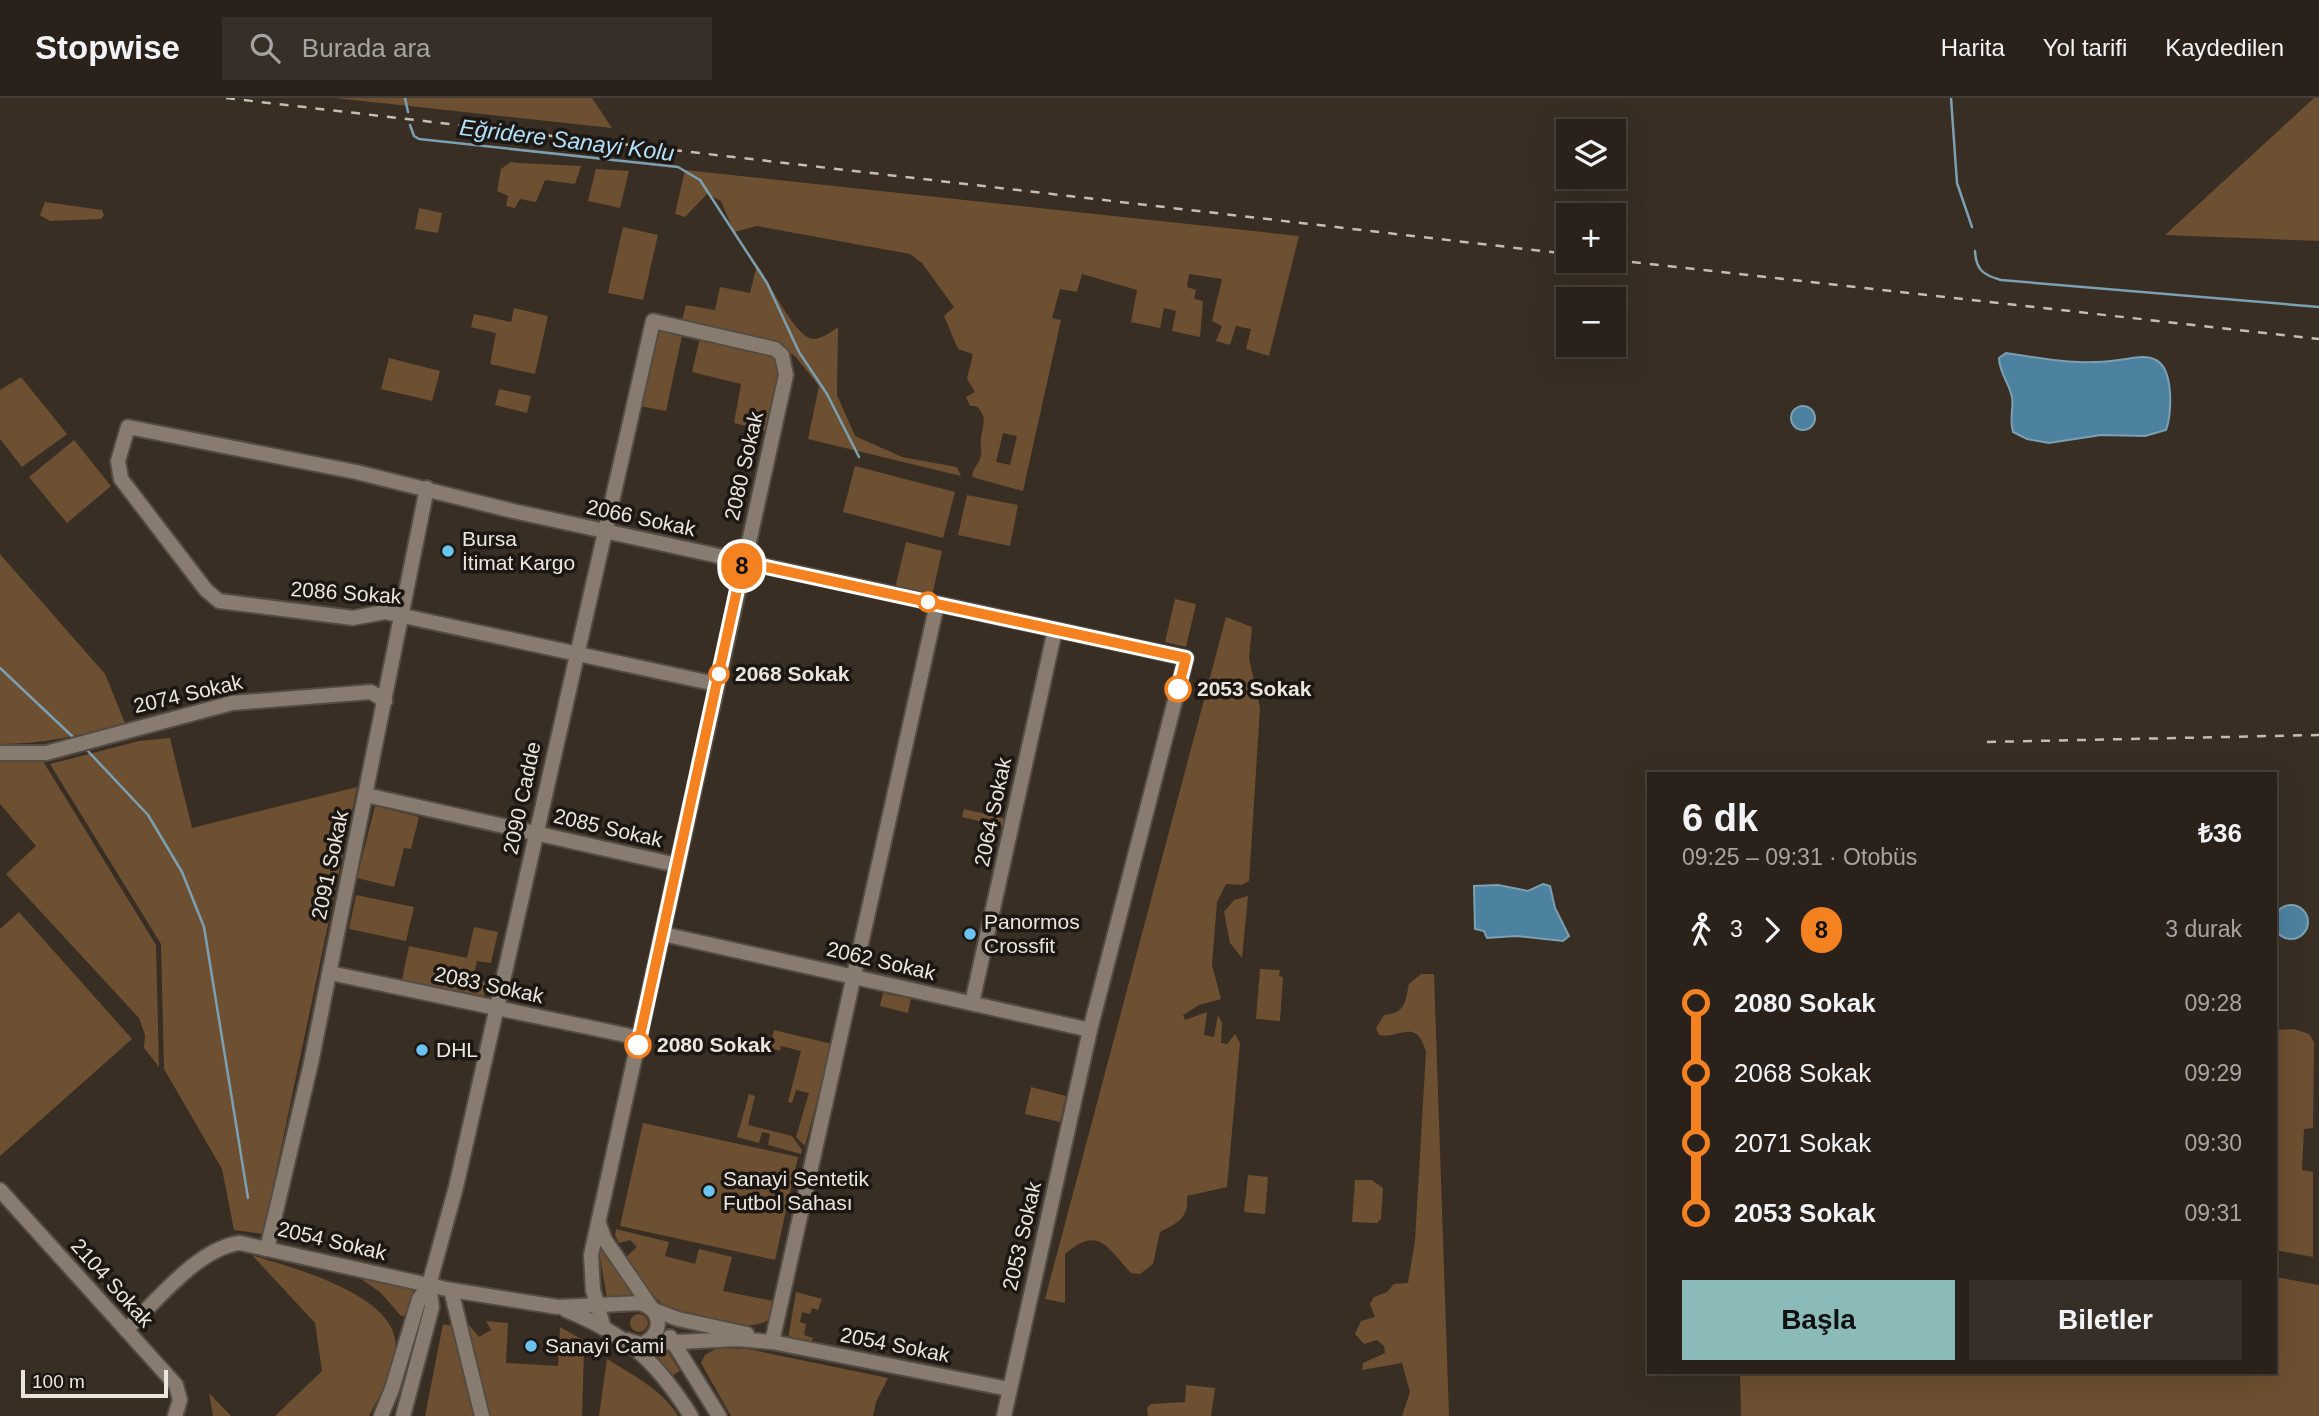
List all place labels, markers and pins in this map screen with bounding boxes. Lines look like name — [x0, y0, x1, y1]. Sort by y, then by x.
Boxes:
place label: Bursa İtimat Kargo — [462, 527, 575, 574]
marker: Bursa İtimat Kargo — [440, 543, 456, 559]
unlabelled marker — [918, 592, 938, 612]
place label: 2068 Sokak — [735, 662, 850, 685]
marker: 2068 Sokak — [709, 664, 729, 684]
marker: 2053 Sokak — [1165, 676, 1191, 702]
place label: 2053 Sokak — [1197, 677, 1312, 700]
place label: Panormos Crossfit — [984, 910, 1080, 957]
marker: Panormos Crossfit — [962, 926, 978, 942]
marker: 2080 Sokak — [625, 1032, 651, 1058]
place label: 2080 Sokak — [657, 1033, 772, 1056]
place label: DHL — [436, 1038, 478, 1061]
marker: DHL — [414, 1042, 430, 1058]
place label: Sanayi Sentetik Futbol Sahası — [723, 1167, 869, 1214]
marker: Sanayi Sentetik Futbol Sahası — [701, 1183, 717, 1199]
place label: Sanayi Cami — [545, 1334, 664, 1357]
marker: Sanayi Cami — [523, 1338, 539, 1354]

